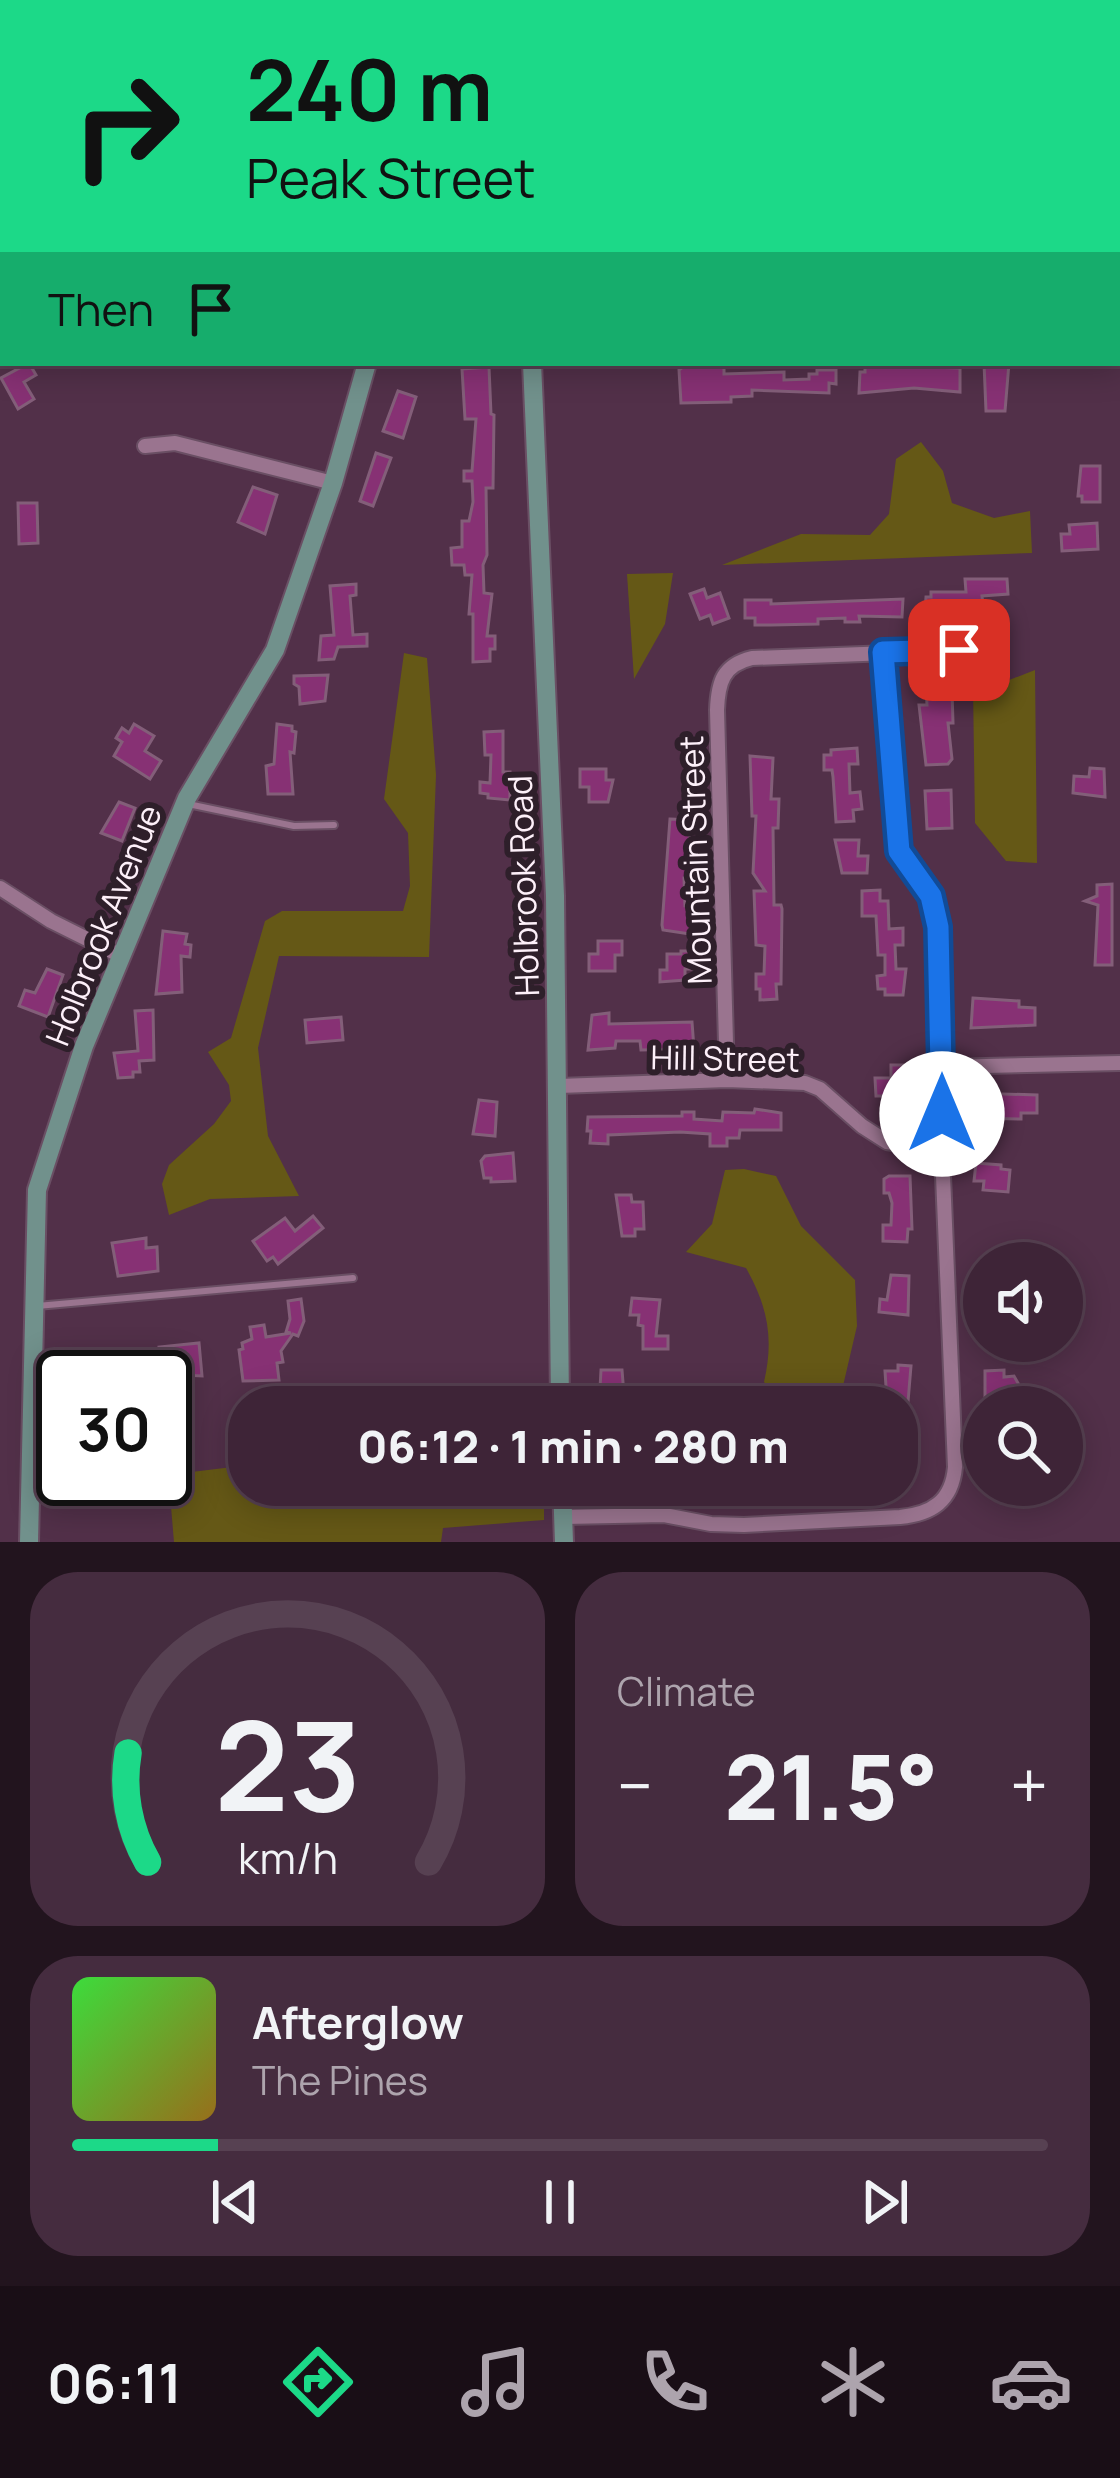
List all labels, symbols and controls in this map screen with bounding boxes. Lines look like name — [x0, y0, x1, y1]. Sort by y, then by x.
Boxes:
text: 240 m — [246, 31, 493, 146]
icon: right — [48, 48, 204, 204]
text: Peak Street — [246, 140, 536, 214]
icon: arrive — [178, 276, 244, 342]
text: Then — [48, 278, 154, 340]
pin — [908, 599, 1010, 701]
icon: arrive — [926, 617, 992, 683]
street label: Mountain Street — [668, 735, 722, 985]
street label: Holbrook Road — [497, 775, 549, 997]
street label: Holbrook Avenue — [34, 798, 172, 1052]
street label: Hill Street — [650, 1034, 800, 1082]
position arrow — [879, 1051, 1005, 1177]
map controls — [963, 1242, 1083, 1506]
button: sound — [963, 1242, 1083, 1362]
speed limit sign: 30 — [36, 1350, 192, 1506]
button: search — [963, 1386, 1083, 1506]
text: 06:12 · 1 min · 280 m — [357, 1415, 789, 1477]
text: Climate — [617, 1664, 756, 1718]
text: 23 — [214, 1678, 361, 1848]
text: 21.5° — [724, 1724, 938, 1847]
text: − — [617, 1740, 653, 1830]
text: + — [1010, 1740, 1048, 1830]
text: km/h — [238, 1828, 337, 1887]
text: Afterglow — [252, 1991, 464, 2053]
text: The Pines — [252, 2053, 428, 2107]
icon: previous — [202, 2169, 268, 2235]
icon: pause — [527, 2169, 593, 2235]
icon: next — [852, 2169, 918, 2235]
icon: directions — [276, 2340, 360, 2424]
icon: music — [454, 2340, 538, 2424]
icon: phone — [633, 2340, 717, 2424]
icon: climate — [811, 2340, 895, 2424]
icon: car — [989, 2340, 1073, 2424]
text: 06:11 — [47, 2345, 182, 2419]

